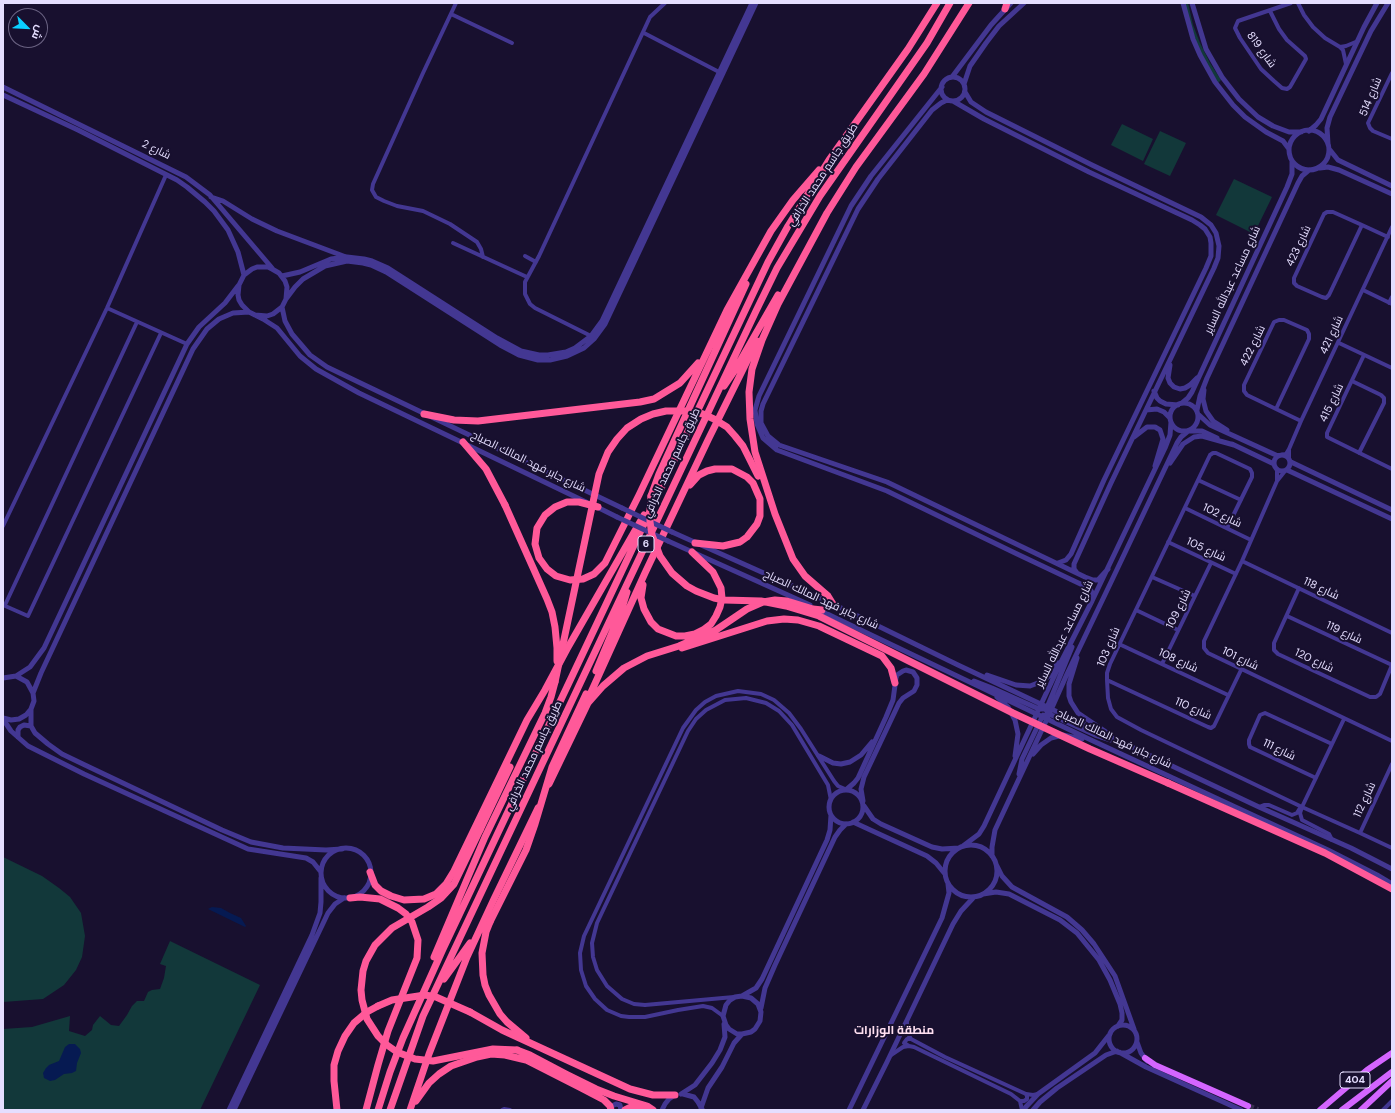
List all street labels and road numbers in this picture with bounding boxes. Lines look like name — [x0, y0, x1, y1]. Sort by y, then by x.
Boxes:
street label: شارع 819 — [1244, 30, 1278, 70]
street label: شارع 514 — [1357, 76, 1385, 118]
street label: طريق جاسم محمد الخرافي — [785, 121, 861, 229]
street label: شارع 2 — [139, 137, 173, 163]
street label: شارع 423 — [1284, 223, 1314, 269]
street label: شارع مساعد عبدالله الساير — [1202, 224, 1264, 336]
street label: شارع 421 — [1317, 314, 1347, 356]
street label: شارع 422 — [1238, 324, 1268, 368]
street label: شارع 415 — [1317, 382, 1347, 424]
street label: طريق جاسم محمد الخرافي — [641, 406, 703, 520]
street label: شارع جابر فهد المالك الصباح — [469, 429, 587, 495]
street label: شارع 102 — [1200, 501, 1244, 531]
street label: شارع 105 — [1184, 535, 1228, 565]
road number: 6 — [638, 536, 654, 552]
street label: شارع جابر فهد المالك الصباح — [761, 568, 881, 632]
street label: شارع 118 — [1301, 575, 1341, 603]
street label: شارع مساعد عبدالله الساير — [1033, 578, 1097, 690]
street label: شارع 109 — [1164, 587, 1194, 631]
street label: شارع 119 — [1324, 619, 1364, 647]
street label: شارع 103 — [1095, 625, 1123, 669]
street label: شارع 101 — [1220, 645, 1260, 673]
street label: شارع 108 — [1156, 646, 1200, 676]
street label: شارع 120 — [1292, 646, 1336, 676]
street label: شارع 110 — [1173, 695, 1213, 723]
street label: طريق جاسم محمد الخرافي — [503, 699, 565, 813]
street label: شارع جابر فهد المالك الصباح — [1054, 707, 1174, 771]
street label: شارع 111 — [1261, 736, 1297, 764]
street label: شارع 112 — [1351, 780, 1379, 820]
road number: 404 — [1340, 1072, 1370, 1088]

